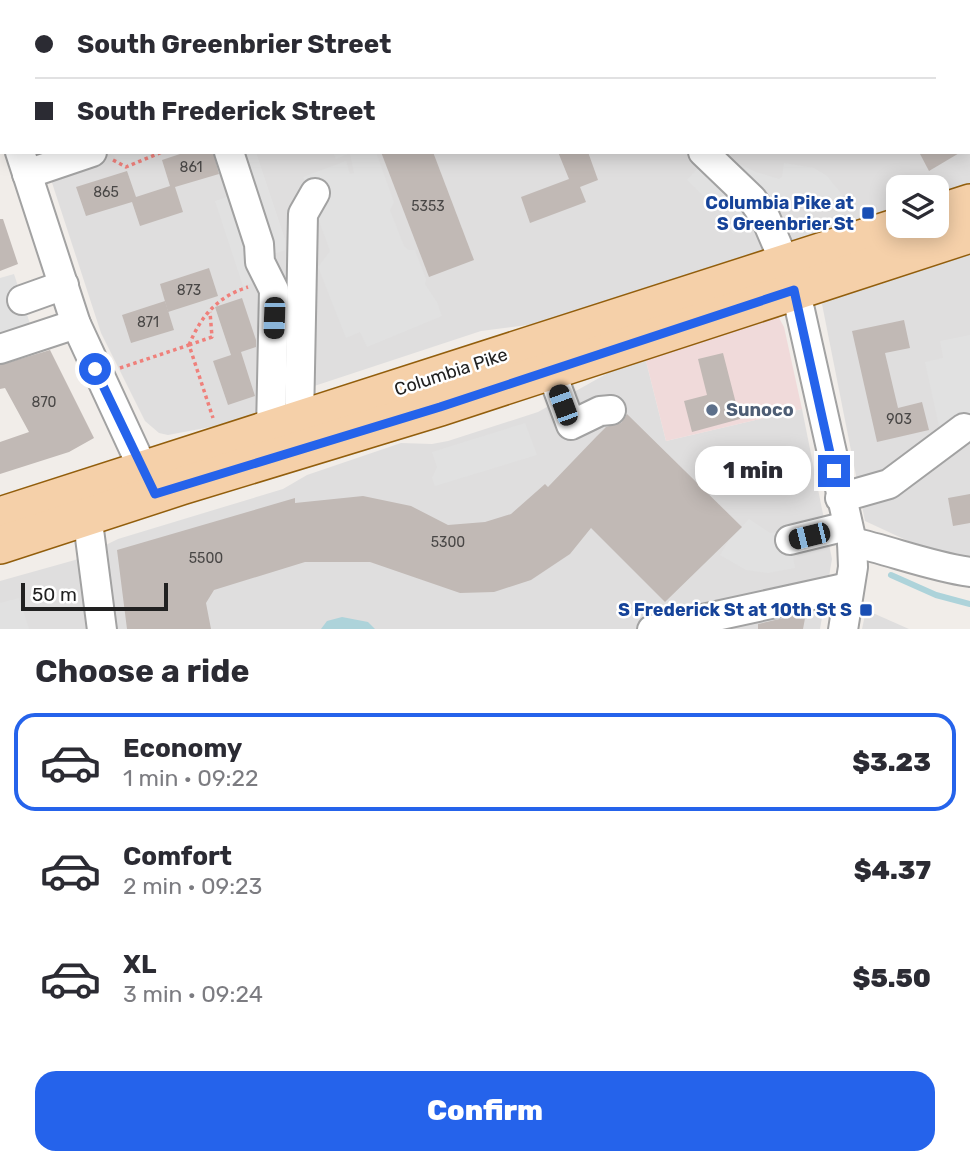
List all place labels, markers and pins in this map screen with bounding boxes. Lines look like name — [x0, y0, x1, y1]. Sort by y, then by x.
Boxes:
place label: Columbia Pike at S Greenbrier St — [705, 192, 854, 235]
marker: Columbia Pike at S Greenbrier St — [860, 205, 876, 221]
place label: Sunoco — [726, 399, 794, 421]
marker: Sunoco — [704, 402, 720, 418]
place label: S Frederick St at 10th St S — [618, 599, 852, 621]
marker: S Frederick St at 10th St S — [858, 602, 874, 618]

